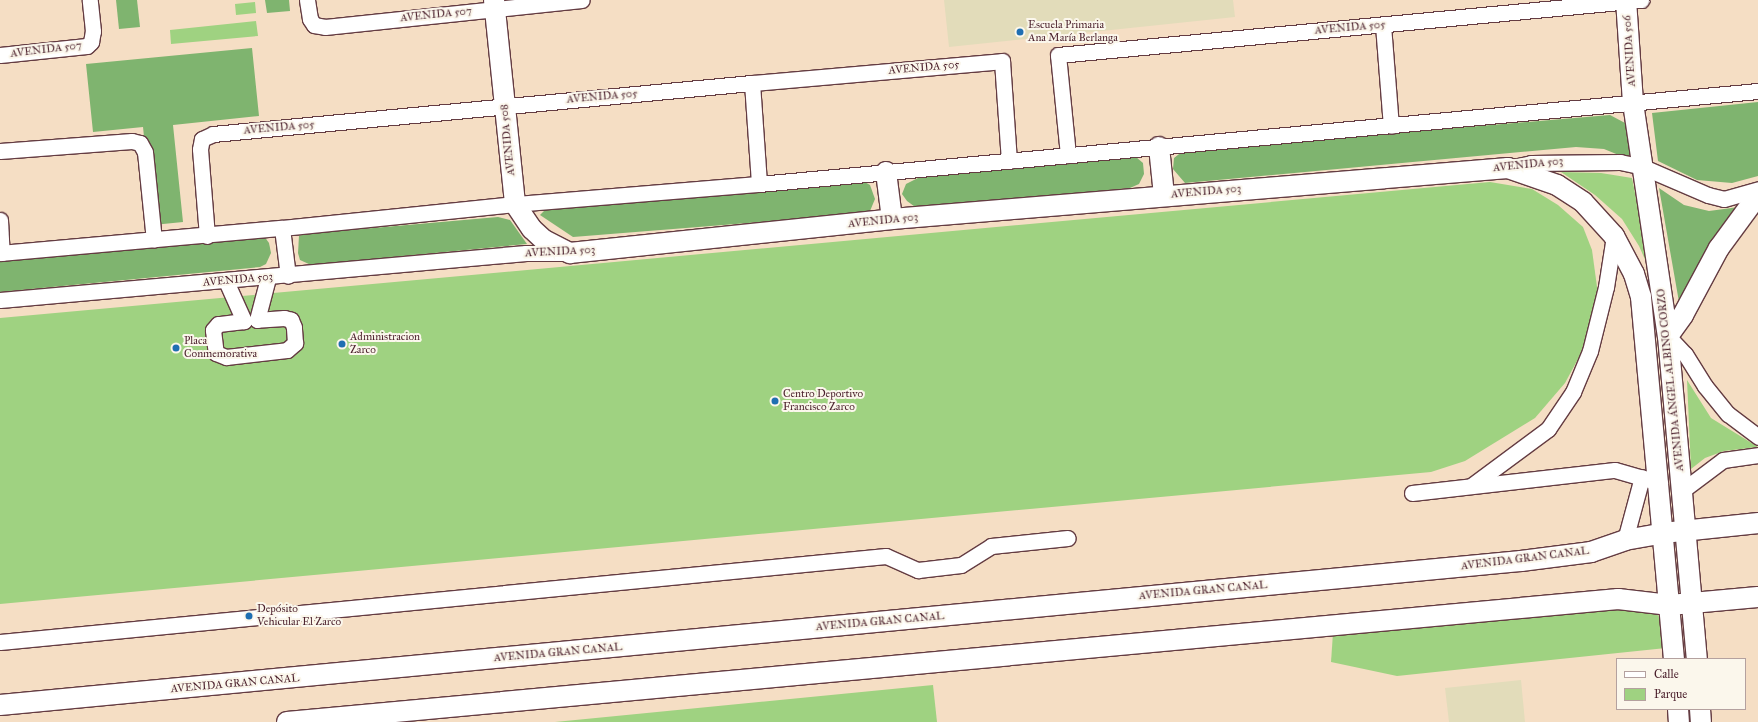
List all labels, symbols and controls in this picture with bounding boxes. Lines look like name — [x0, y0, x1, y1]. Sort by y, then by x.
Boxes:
street label: AVENIDA 507 — [400, 5, 472, 25]
street label: AVENIDA 506 — [1621, 15, 1639, 87]
street label: AVENIDA 505 — [1314, 18, 1386, 38]
place label: Escuela Primaria Ana María Berlanga — [1028, 19, 1118, 45]
marker: Escuela Primaria Ana María Berlanga — [1015, 27, 1025, 37]
street label: AVENIDA 507 — [10, 39, 82, 61]
street label: AVENIDA 505 — [888, 58, 960, 78]
street label: AVENIDA 505 — [566, 87, 638, 107]
street label: AVENIDA 508 — [498, 104, 518, 176]
street label: AVENIDA 505 — [243, 118, 315, 138]
street label: AVENIDA 503 — [1492, 155, 1564, 175]
street label: AVENIDA 503 — [1170, 182, 1242, 202]
street label: AVENIDA 503 — [847, 211, 919, 231]
street label: AVENIDA 503 — [525, 244, 595, 260]
street label: AVENIDA 503 — [202, 270, 274, 290]
street label: AVENIDA ÁNGEL ALBINO CORZO — [1655, 288, 1687, 472]
place label: Administracion Zarco — [350, 331, 420, 357]
place label: Placa Conmemorativa — [184, 335, 257, 361]
marker: Administracion Zarco — [337, 339, 347, 349]
marker: Placa Conmemorativa — [171, 343, 181, 353]
place label: Centro Deportivo Francisco Zarco — [783, 388, 863, 414]
marker: Centro Deportivo Francisco Zarco — [770, 396, 780, 406]
street label: AVENIDA GRAN CANAL — [1460, 545, 1590, 573]
street label: AVENIDA GRAN CANAL — [1138, 579, 1268, 603]
place label: Depósito Vehicular El Zarco — [257, 603, 341, 629]
street label: AVENIDA GRAN CANAL — [815, 610, 945, 634]
marker: Depósito Vehicular El Zarco — [244, 611, 254, 621]
street label: AVENIDA GRAN CANAL — [493, 641, 623, 665]
legend — [1616, 658, 1746, 710]
text: Calle — [1654, 667, 1679, 681]
street label: AVENIDA GRAN CANAL — [170, 672, 300, 696]
text: Parque — [1654, 687, 1687, 701]

